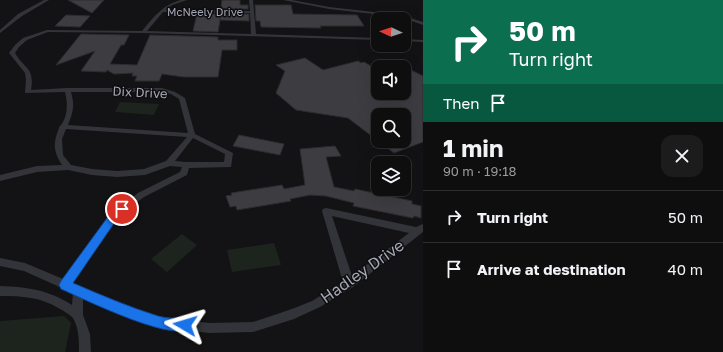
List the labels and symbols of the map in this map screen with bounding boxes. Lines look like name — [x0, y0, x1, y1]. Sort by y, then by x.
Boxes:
street label: McNeely Drive — [167, 5, 243, 18]
north arrow — [371, 12, 411, 52]
street label: Dix Drive — [112, 83, 168, 101]
pin — [105, 192, 139, 226]
street label: Hadley Drive — [316, 235, 408, 307]
position arrow — [164, 304, 206, 346]

